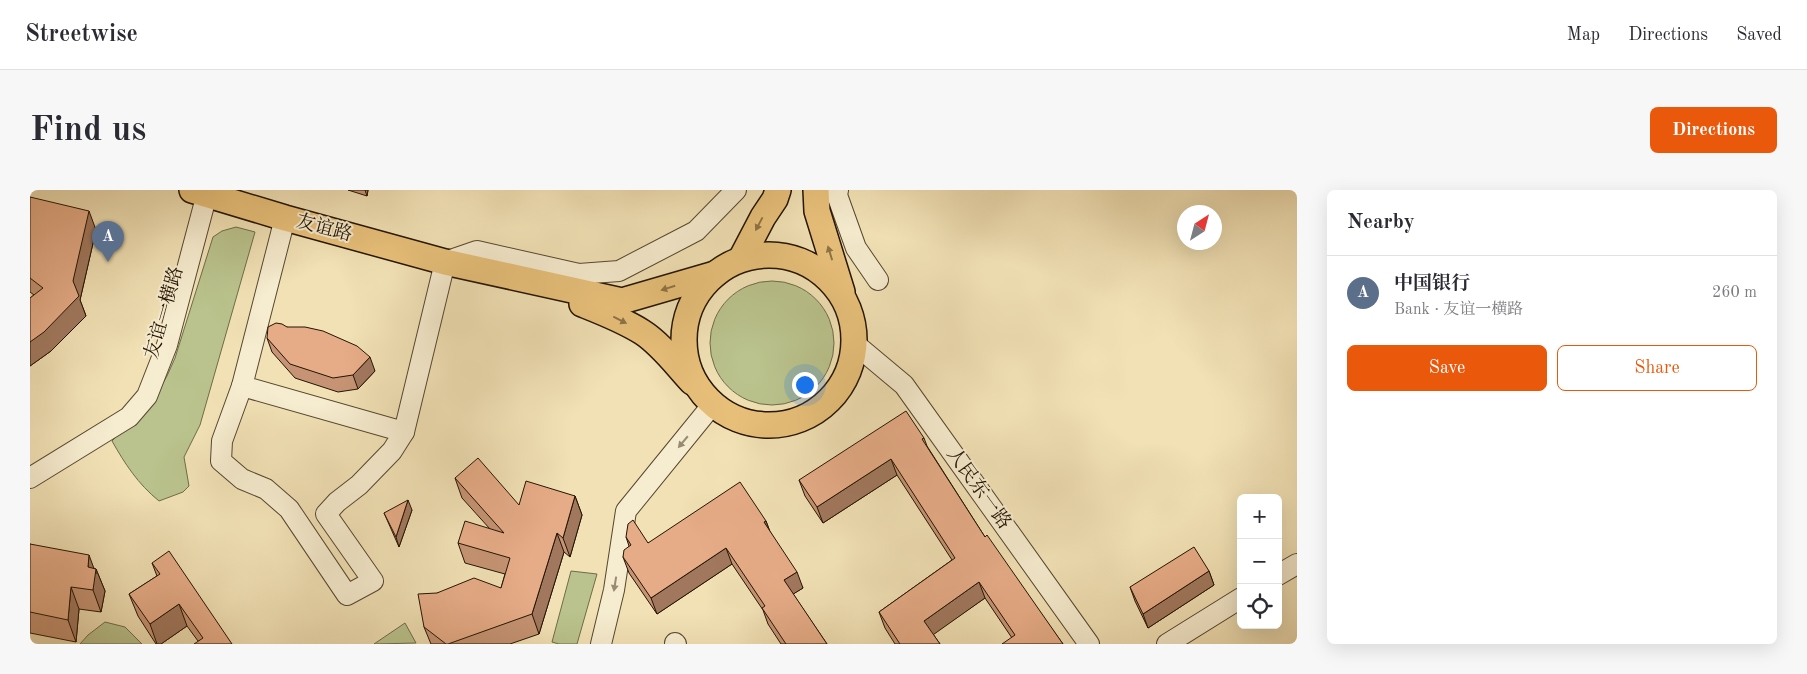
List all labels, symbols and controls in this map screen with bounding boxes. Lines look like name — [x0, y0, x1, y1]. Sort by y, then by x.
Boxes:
text: Streetwise — [25, 23, 138, 47]
text: Map — [1567, 26, 1600, 44]
text: Directions — [1628, 26, 1708, 44]
text: Saved — [1736, 26, 1782, 44]
button: Directions — [1650, 107, 1777, 153]
text: Find us — [30, 113, 146, 148]
north arrow — [1177, 205, 1222, 250]
street label: 友谊路 — [294, 210, 355, 246]
text: Nearby — [1347, 212, 1415, 233]
one-way arrow — [755, 218, 764, 231]
pin: A — [92, 221, 124, 262]
one-way arrow — [826, 245, 833, 260]
street label: 友谊一横路 — [140, 264, 187, 361]
text: 中国银行 — [1394, 275, 1470, 294]
one-way arrow — [661, 285, 676, 293]
text: A — [1357, 285, 1369, 301]
text: 260 m — [1712, 285, 1757, 301]
text: Bank · 友谊一横路 — [1394, 302, 1523, 318]
one-way arrow — [612, 316, 627, 324]
button: Save — [1347, 345, 1547, 391]
button: Share — [1557, 345, 1757, 391]
your location — [792, 372, 818, 398]
one-way arrow — [677, 436, 688, 449]
street label: 人民东一路 — [942, 444, 1015, 533]
map controls — [1237, 494, 1282, 629]
button: + — [1237, 494, 1282, 539]
button: − — [1237, 539, 1282, 584]
one-way arrow — [610, 576, 618, 592]
button: locate — [1237, 584, 1282, 629]

